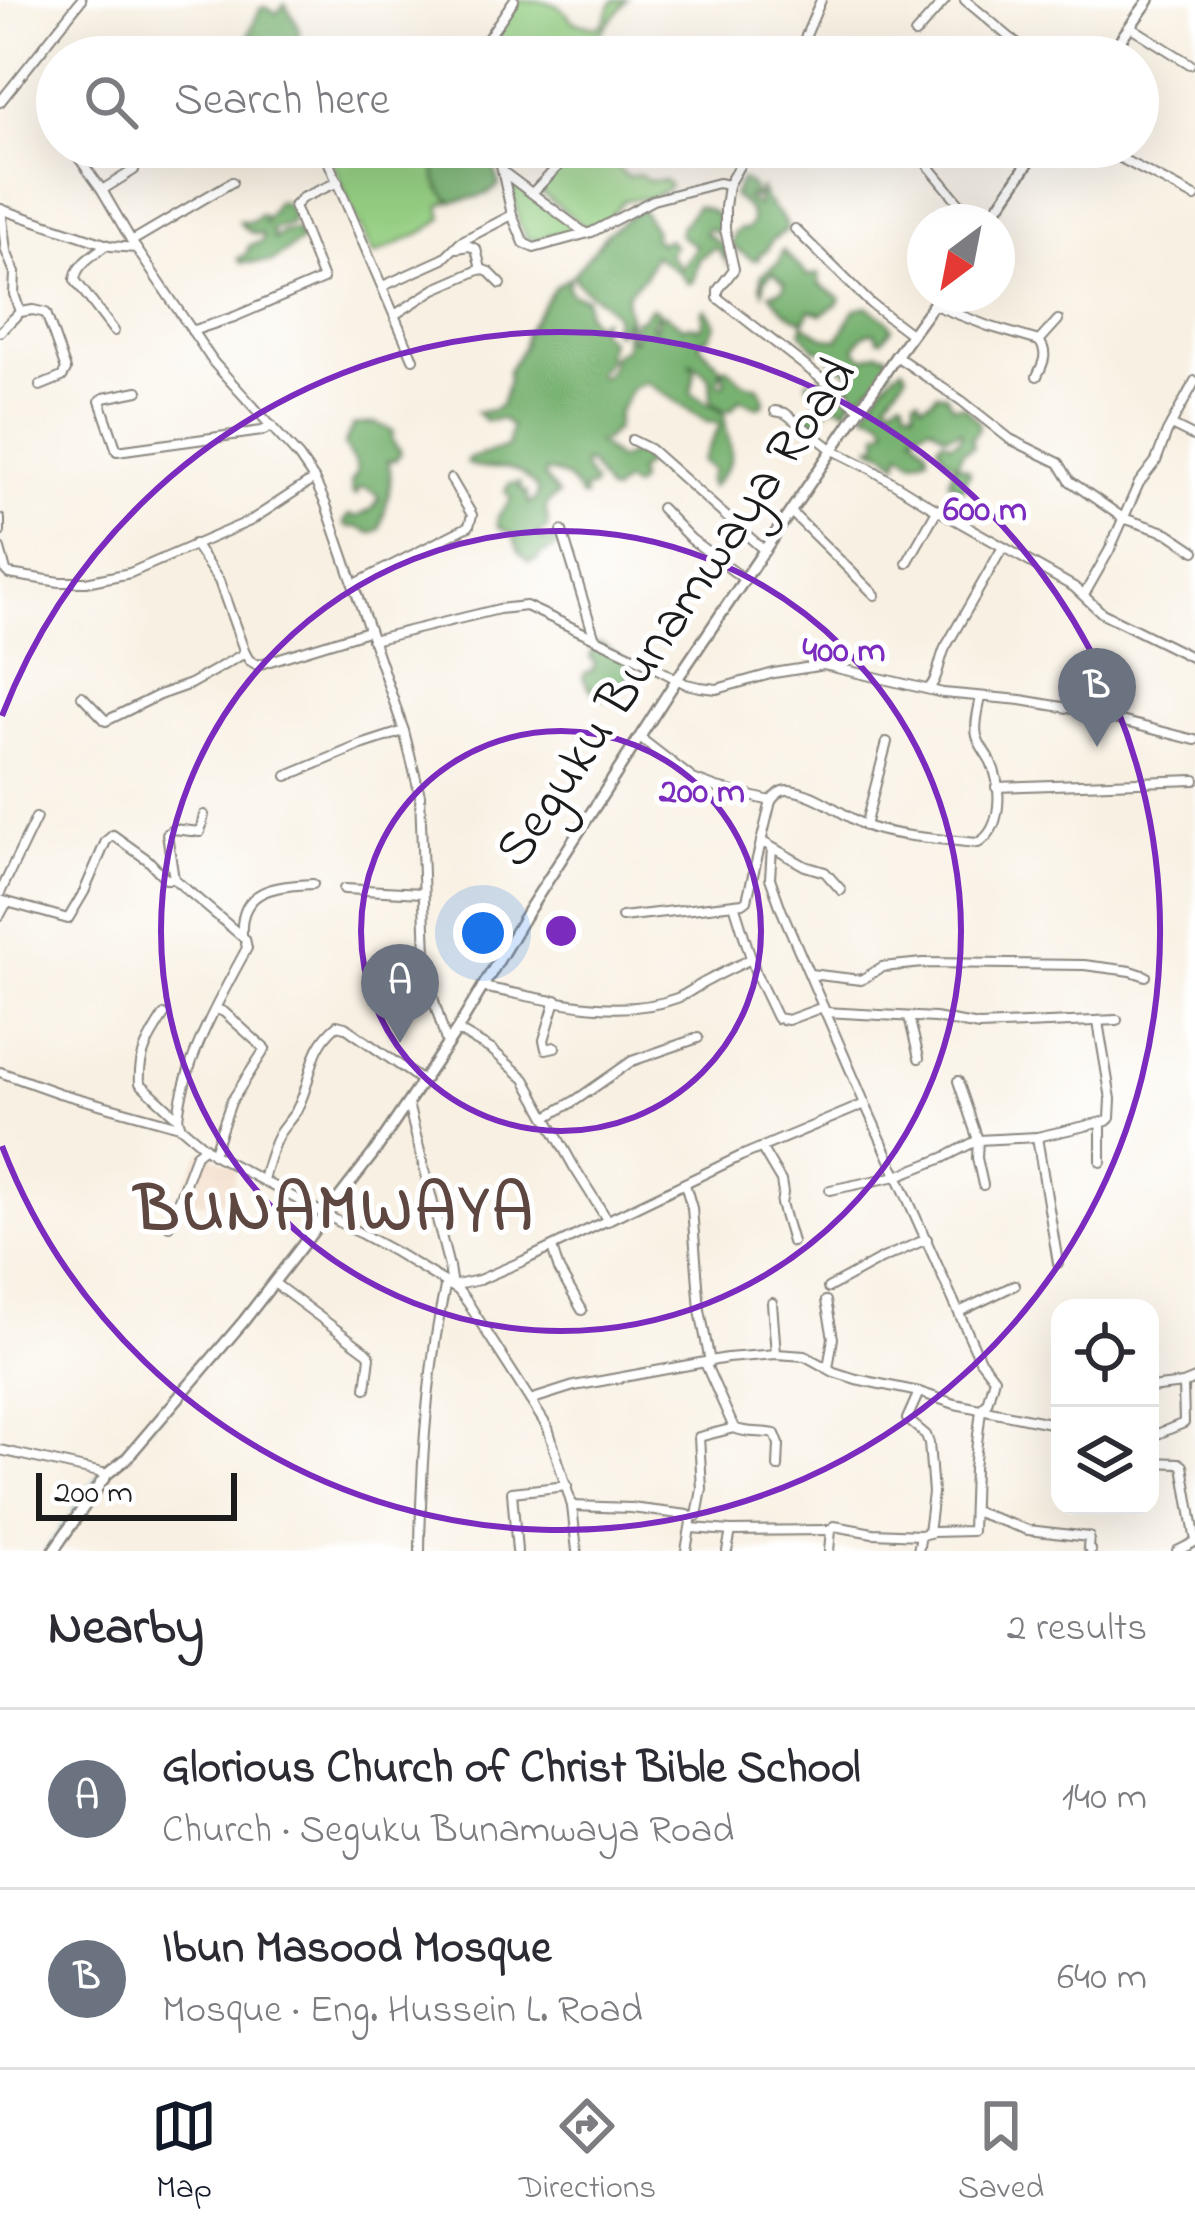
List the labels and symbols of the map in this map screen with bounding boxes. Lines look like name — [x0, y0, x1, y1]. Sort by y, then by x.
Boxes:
north arrow — [907, 204, 1015, 312]
street label: Seguku Bunamwaya Road — [478, 343, 879, 886]
text: 600 m — [943, 485, 1027, 538]
text: 400 m — [803, 626, 885, 679]
pin: B — [1058, 648, 1136, 747]
text: 200 m — [658, 767, 745, 820]
your location — [453, 903, 513, 963]
centre of rings — [540, 910, 582, 952]
pin: A — [361, 944, 439, 1043]
district label: BUNAMWAYA — [131, 1165, 536, 1261]
scale bar — [36, 1467, 237, 1520]

